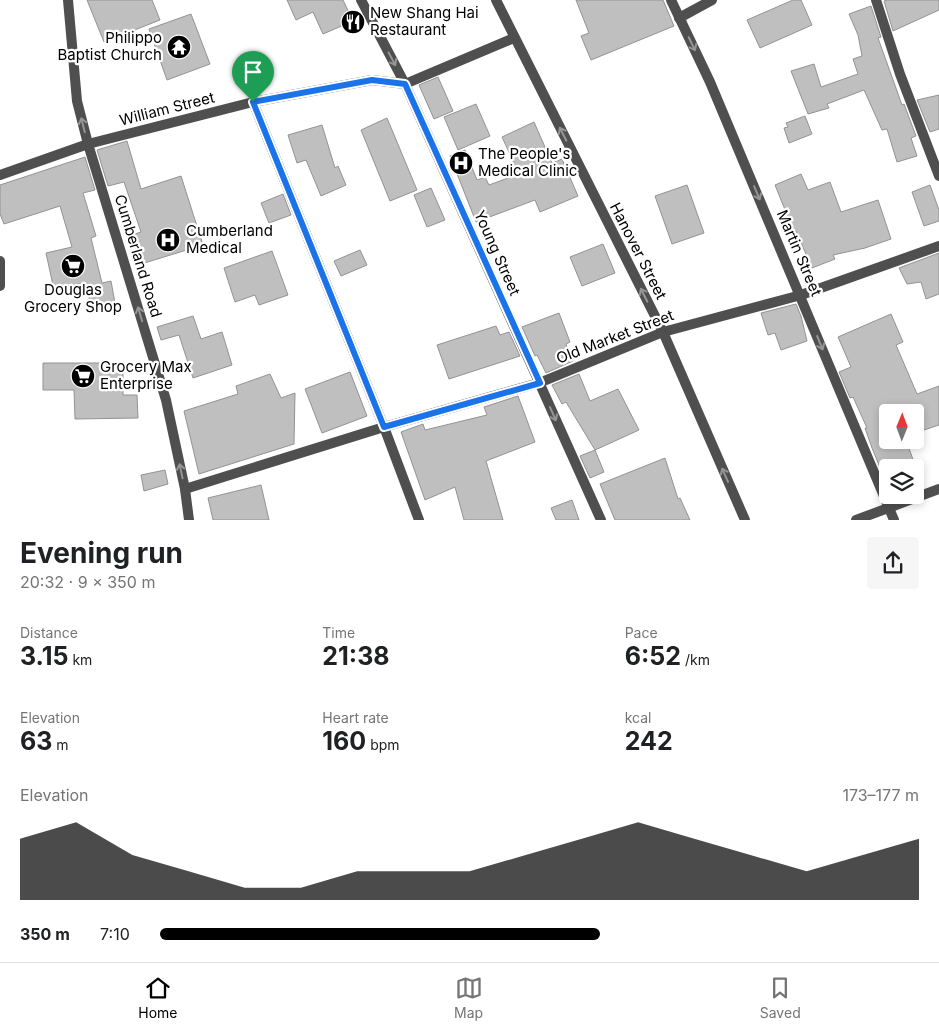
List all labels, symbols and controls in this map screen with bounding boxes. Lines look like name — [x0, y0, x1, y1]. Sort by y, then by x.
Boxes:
place label: New Shang Hai Restaurant — [370, 3, 479, 39]
restaurant icon: New Shang Hai Restaurant — [340, 9, 366, 35]
place label: Philippo Baptist Church — [57, 28, 162, 64]
temple icon: Philippo Baptist Church — [166, 34, 192, 60]
one-way arrow — [688, 36, 697, 51]
pin — [232, 51, 274, 102]
one-way arrow — [388, 51, 397, 66]
icon: arrive — [239, 58, 267, 86]
street label: William Street — [117, 87, 217, 130]
one-way arrow — [78, 118, 88, 134]
one-way arrow — [558, 127, 567, 142]
place label: The People's Medical Clinic — [478, 144, 577, 180]
hospital icon: The People's Medical Clinic — [448, 150, 474, 176]
one-way arrow — [753, 185, 763, 200]
street label: Cumberland Road — [111, 192, 166, 319]
street label: Hanover Street — [606, 199, 671, 302]
street label: Young Street — [470, 207, 525, 299]
street label: Martin Street — [773, 207, 826, 299]
place label: Cumberland Medical — [186, 221, 273, 257]
hospital icon: Cumberland Medical — [155, 227, 181, 253]
supermarket icon: Douglas Grocery Shop — [60, 253, 86, 279]
place label: Douglas Grocery Shop — [24, 280, 122, 316]
one-way arrow — [639, 288, 648, 303]
street label: Old Market Street — [553, 305, 676, 368]
one-way arrow — [134, 307, 144, 323]
one-way arrow — [816, 335, 826, 350]
place label: Grocery Max Enterprise — [100, 357, 192, 393]
supermarket icon: Grocery Max Enterprise — [70, 363, 96, 389]
north arrow — [879, 404, 924, 449]
map controls — [879, 404, 924, 504]
one-way arrow — [549, 406, 559, 421]
button: layers — [879, 459, 924, 504]
one-way arrow — [176, 464, 186, 480]
one-way arrow — [720, 468, 730, 483]
text: Evening run — [20, 536, 183, 570]
button: share — [867, 537, 919, 589]
text: 20:32 · 9 × 350 m — [20, 572, 155, 592]
text: Distance — [20, 624, 78, 641]
text: Time — [322, 624, 355, 641]
text: Pace — [625, 624, 658, 641]
text: 3.15 — [20, 641, 68, 671]
text: 21:38 — [322, 641, 390, 671]
text: 6:52 — [625, 641, 681, 671]
text: km — [68, 651, 92, 668]
text: /km — [681, 651, 710, 668]
text: Elevation — [20, 709, 80, 726]
text: Heart rate — [322, 709, 389, 726]
text: kcal — [625, 709, 651, 726]
text: 63 — [20, 726, 52, 756]
text: 160 — [322, 726, 366, 756]
text: 242 — [625, 726, 673, 756]
text: m — [52, 736, 69, 753]
text: bpm — [366, 736, 400, 753]
text: Elevation — [20, 785, 89, 805]
text: 173–177 m — [842, 785, 919, 805]
text: 350 m — [20, 924, 70, 944]
text: 7:10 — [100, 924, 130, 944]
tab: Home — [138, 974, 178, 1021]
tab: Map — [454, 974, 483, 1021]
tab: Saved — [760, 974, 801, 1021]

